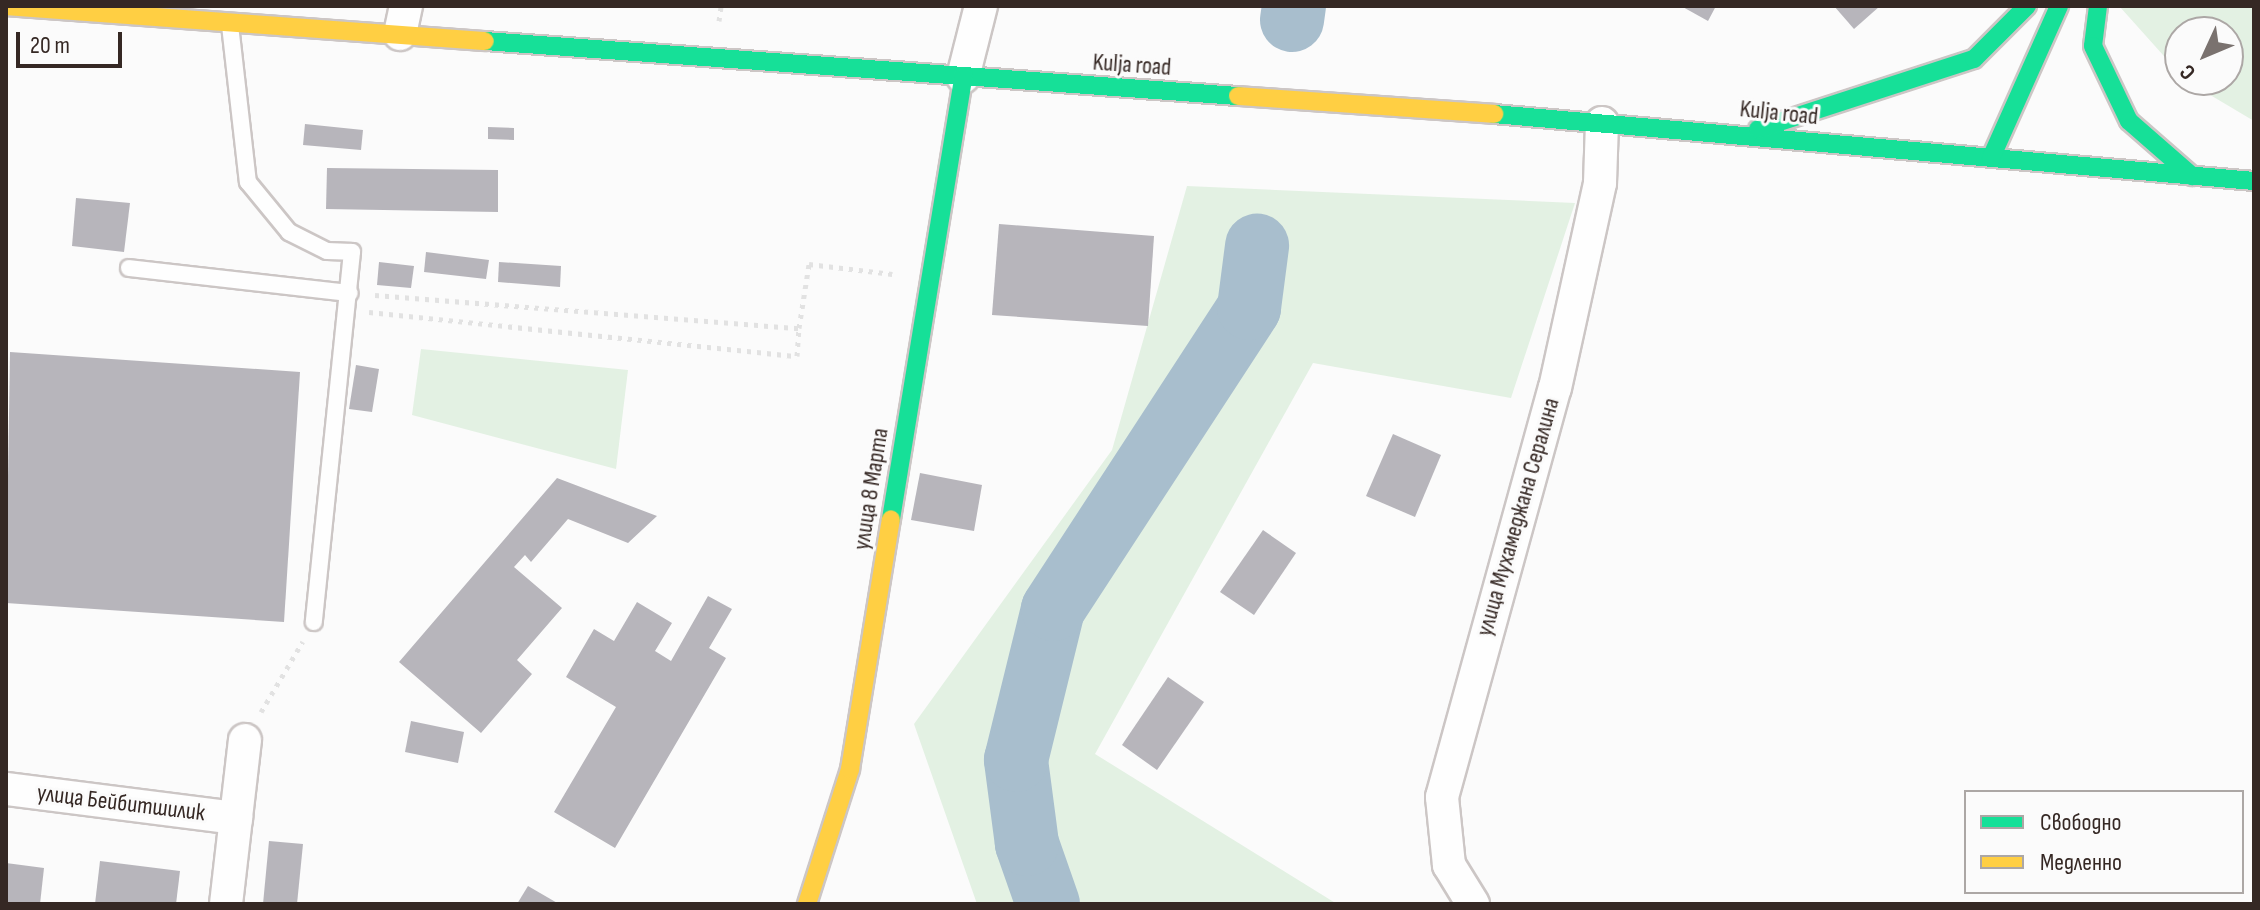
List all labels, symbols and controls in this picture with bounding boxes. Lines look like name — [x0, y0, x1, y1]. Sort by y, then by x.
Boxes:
scale bar — [20, 16, 126, 66]
north arrow — [2164, 16, 2244, 96]
text: 20 m — [30, 31, 70, 60]
street label: Kulja road — [1092, 48, 1172, 82]
text: С — [2174, 58, 2201, 85]
street label: Kulja road — [1738, 95, 1820, 131]
street label: улица Мухамеджана Сералина — [1470, 395, 1566, 639]
street label: улица 8 Марта — [847, 426, 895, 552]
street label: улица Бейбитшилик — [35, 778, 207, 828]
legend — [1964, 790, 2244, 894]
text: Свободно — [2040, 808, 2121, 837]
text: Медленно — [2040, 848, 2122, 877]

